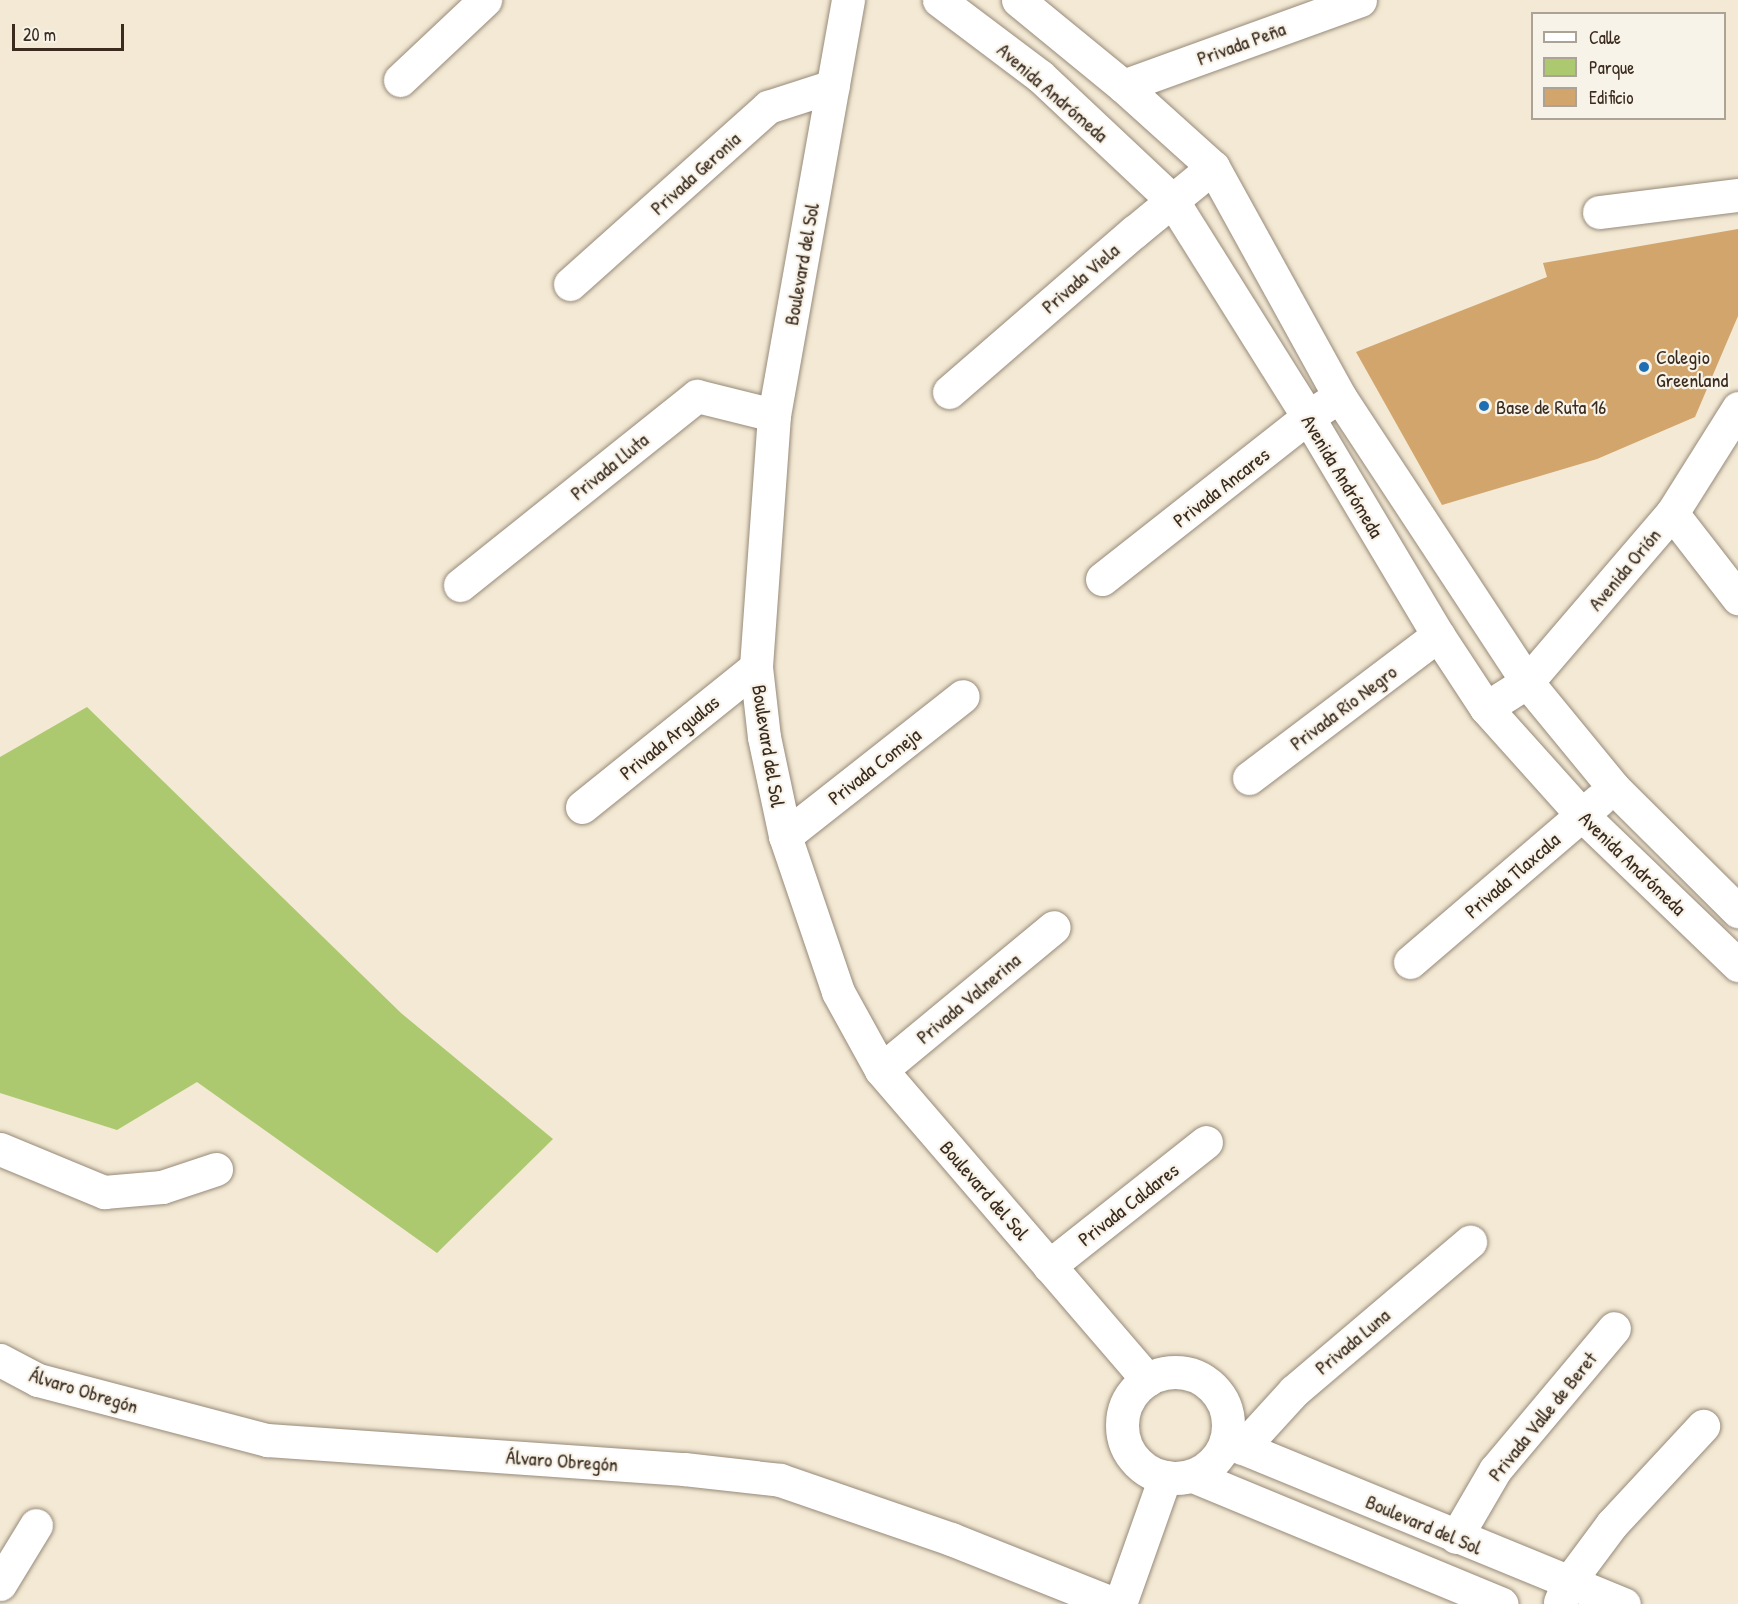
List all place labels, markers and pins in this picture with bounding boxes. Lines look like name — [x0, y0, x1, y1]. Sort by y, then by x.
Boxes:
place label: Colegio Greenland — [1656, 344, 1728, 391]
marker: Colegio Greenland — [1637, 360, 1651, 374]
place label: Base de Ruta 16 — [1496, 394, 1606, 418]
marker: Base de Ruta 16 — [1477, 399, 1491, 413]

